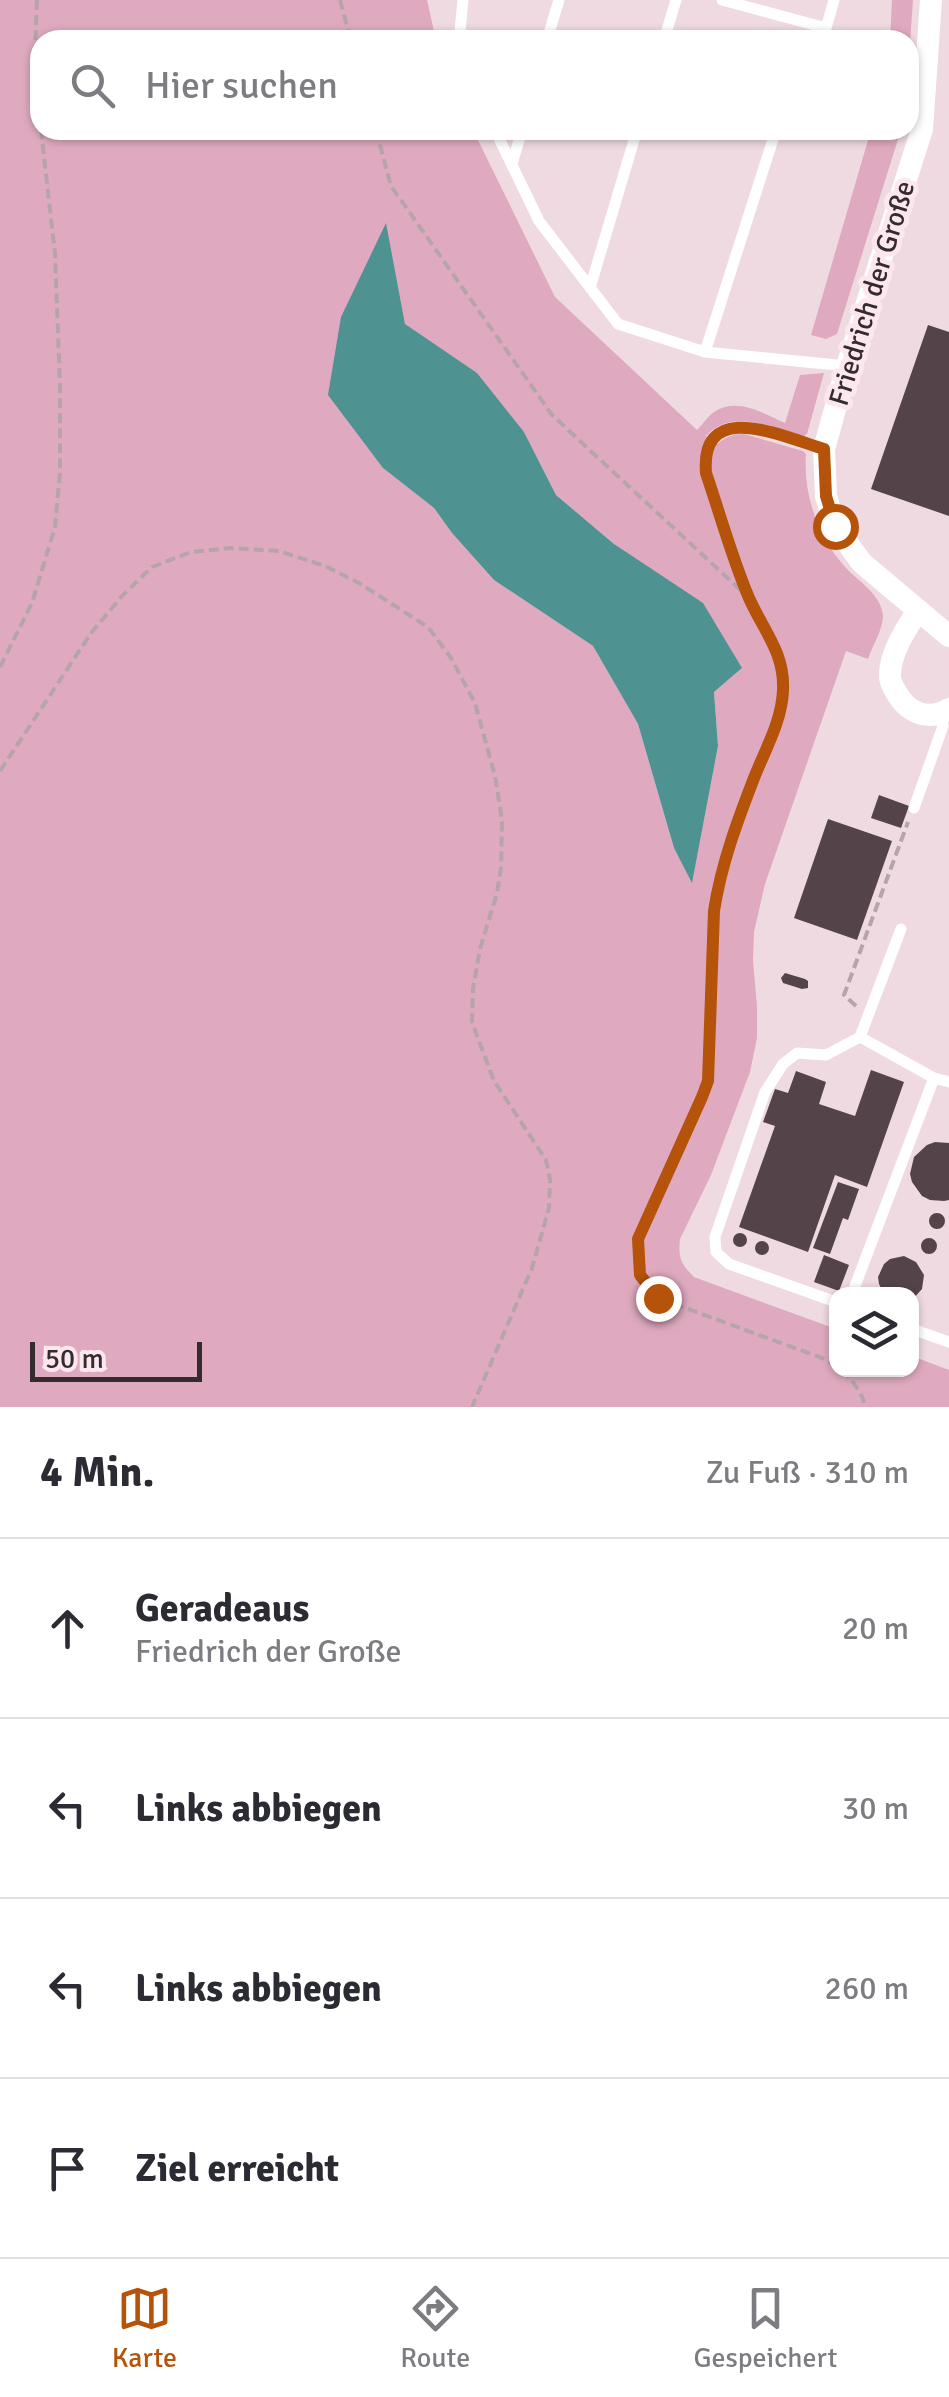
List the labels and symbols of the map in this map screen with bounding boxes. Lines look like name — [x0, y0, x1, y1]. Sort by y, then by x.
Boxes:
street label: Friedrich der Große — [822, 177, 922, 410]
route start — [813, 504, 859, 550]
route end — [636, 1276, 682, 1322]
scale bar — [30, 1337, 202, 1382]

